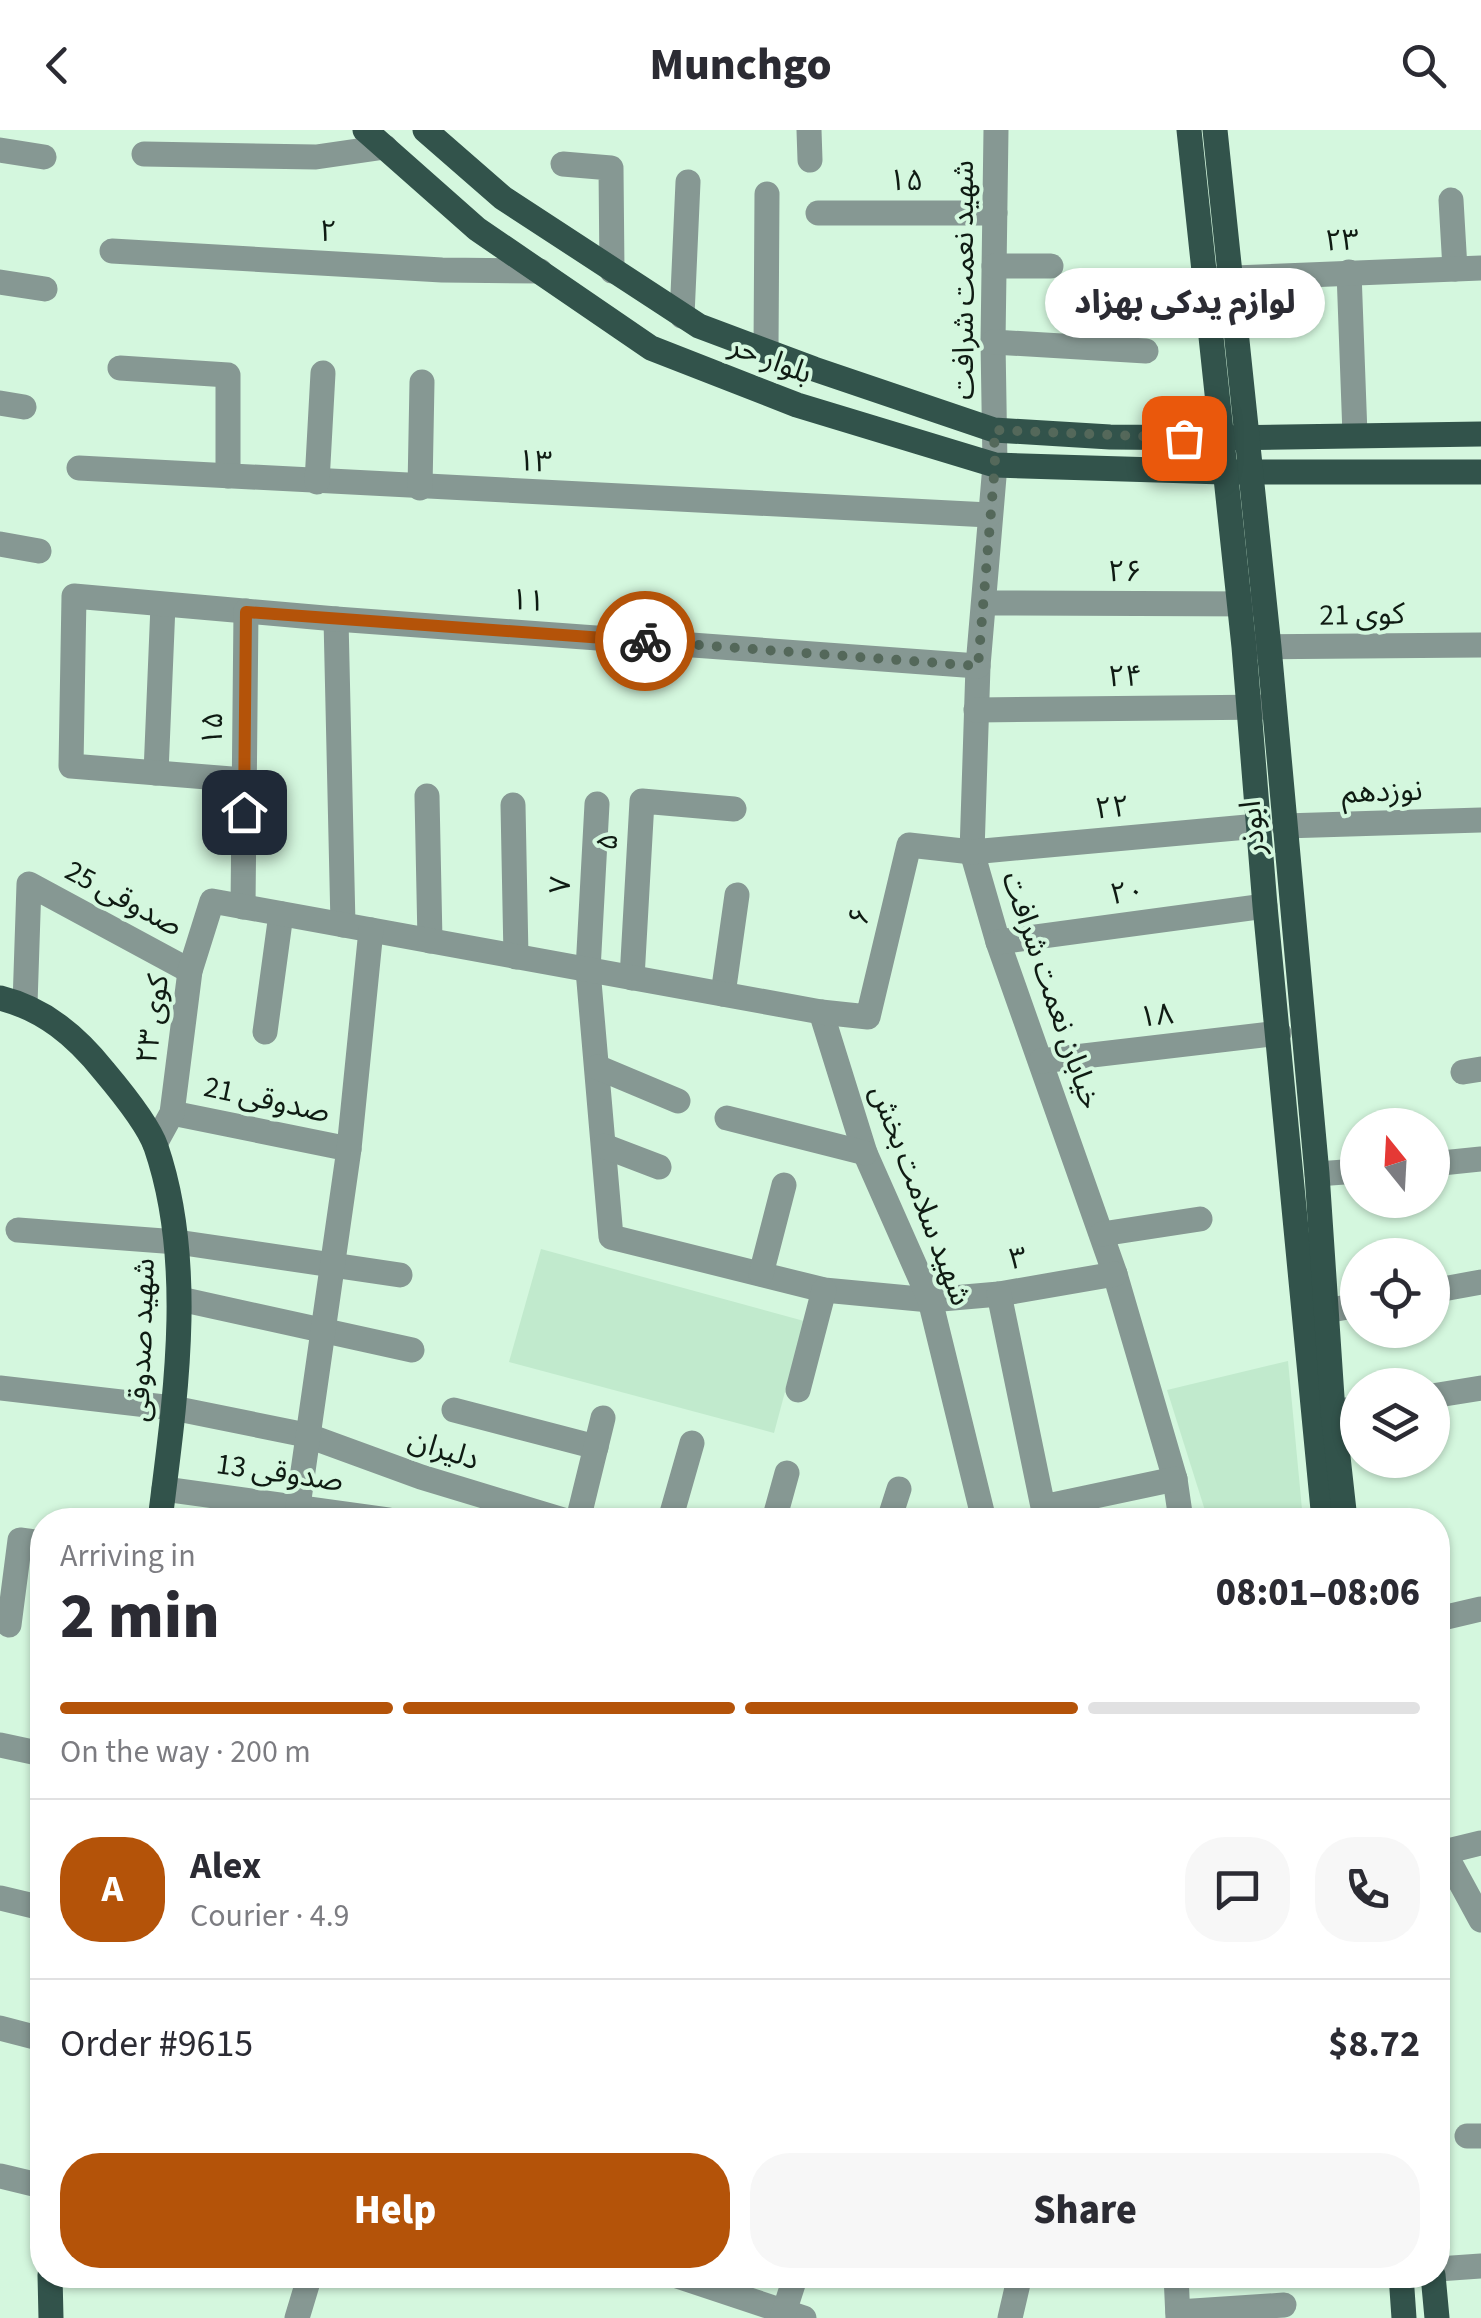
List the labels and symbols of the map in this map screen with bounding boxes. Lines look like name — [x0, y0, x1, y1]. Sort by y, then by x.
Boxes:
street label: ۱۵ — [889, 159, 923, 202]
street label: شهید نعمت شرافت — [942, 160, 985, 400]
street label: ۲ — [318, 210, 338, 253]
street label: ۲۳ — [1324, 218, 1360, 263]
callout: لوازم یدکی بهزاد — [1044, 268, 1324, 338]
street label: بلوار حر — [723, 324, 818, 395]
pin — [1142, 396, 1227, 481]
street label: ۱۳ — [517, 439, 553, 484]
street label: ۲۶ — [1108, 550, 1142, 593]
street label: ۱۱ — [509, 578, 547, 623]
courier — [595, 591, 695, 691]
street label: کوی 21 — [1319, 592, 1406, 637]
street label: ۲۴ — [1107, 655, 1143, 698]
street label: ۱۵ — [191, 711, 234, 747]
street label: نوزدهم — [1341, 769, 1423, 815]
pin — [202, 770, 287, 855]
street label: ۲۲ — [1093, 785, 1131, 830]
street label: ابوذر — [1229, 799, 1276, 858]
street label: ۵ — [586, 832, 629, 852]
street label: صدوقی 25 — [57, 849, 190, 947]
street label: خیابان نعمت شرافت — [991, 866, 1112, 1115]
street label: ۲۰ — [1107, 869, 1147, 916]
street label: ۷ — [539, 875, 582, 895]
street label: ۶ — [837, 903, 882, 930]
street label: کوی ۲۳ — [125, 971, 180, 1066]
street label: ۱۸ — [1136, 992, 1176, 1039]
street label: صدوقی 21 — [200, 1065, 334, 1134]
street label: شهید سلامت بخش — [859, 1079, 982, 1312]
north arrow — [1340, 1108, 1450, 1218]
street label: ۳ — [1006, 1236, 1030, 1281]
street label: شهید صدوقی — [117, 1257, 166, 1423]
street label: دلیران — [403, 1418, 485, 1481]
street label: صدوقی 13 — [214, 1442, 346, 1503]

